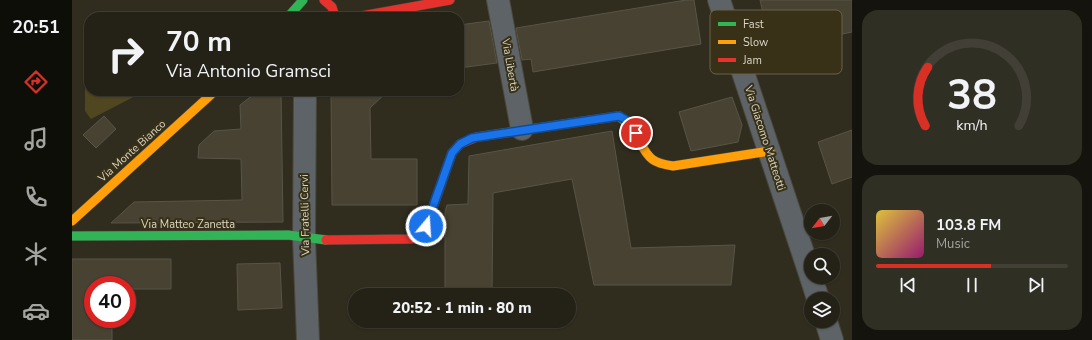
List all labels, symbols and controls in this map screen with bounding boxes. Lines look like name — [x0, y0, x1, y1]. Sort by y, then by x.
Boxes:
legend — [710, 10, 842, 74]
text: 20:51 — [12, 15, 60, 39]
text: Fast — [743, 17, 764, 32]
text: 70 m — [166, 23, 232, 61]
icon: right — [100, 28, 152, 80]
text: Slow — [743, 35, 768, 50]
street label: Via Libertà — [498, 36, 522, 93]
text: Jam — [742, 53, 762, 68]
text: Via Antonio Gramsci — [166, 59, 331, 83]
text: 38 — [947, 66, 997, 123]
icon: directions — [22, 68, 50, 96]
street label: Via Giacomo Matteotti — [741, 83, 789, 192]
text: km/h — [956, 115, 988, 134]
pin — [619, 116, 653, 150]
street label: Via Monte Bianco — [94, 117, 169, 186]
icon: arrive — [625, 122, 647, 144]
icon: music — [22, 125, 50, 153]
street label: Via Fratelli Cervi — [297, 174, 313, 257]
icon: phone — [22, 183, 50, 211]
north arrow — [804, 204, 840, 240]
map controls — [804, 204, 840, 328]
position arrow — [405, 205, 447, 247]
text: 103.8 FM — [936, 215, 1001, 235]
street label: Via Matteo Zanetta — [140, 217, 235, 232]
text: Music — [936, 235, 970, 253]
icon: climate — [22, 240, 50, 268]
button: search — [804, 248, 840, 284]
icon: previous — [897, 274, 919, 296]
icon: pause — [961, 274, 983, 296]
icon: next — [1025, 274, 1047, 296]
speed limit sign: 40 — [84, 276, 136, 328]
button: layers — [804, 292, 840, 328]
icon: car — [22, 297, 50, 325]
text: 20:52 · 1 min · 80 m — [392, 298, 532, 318]

